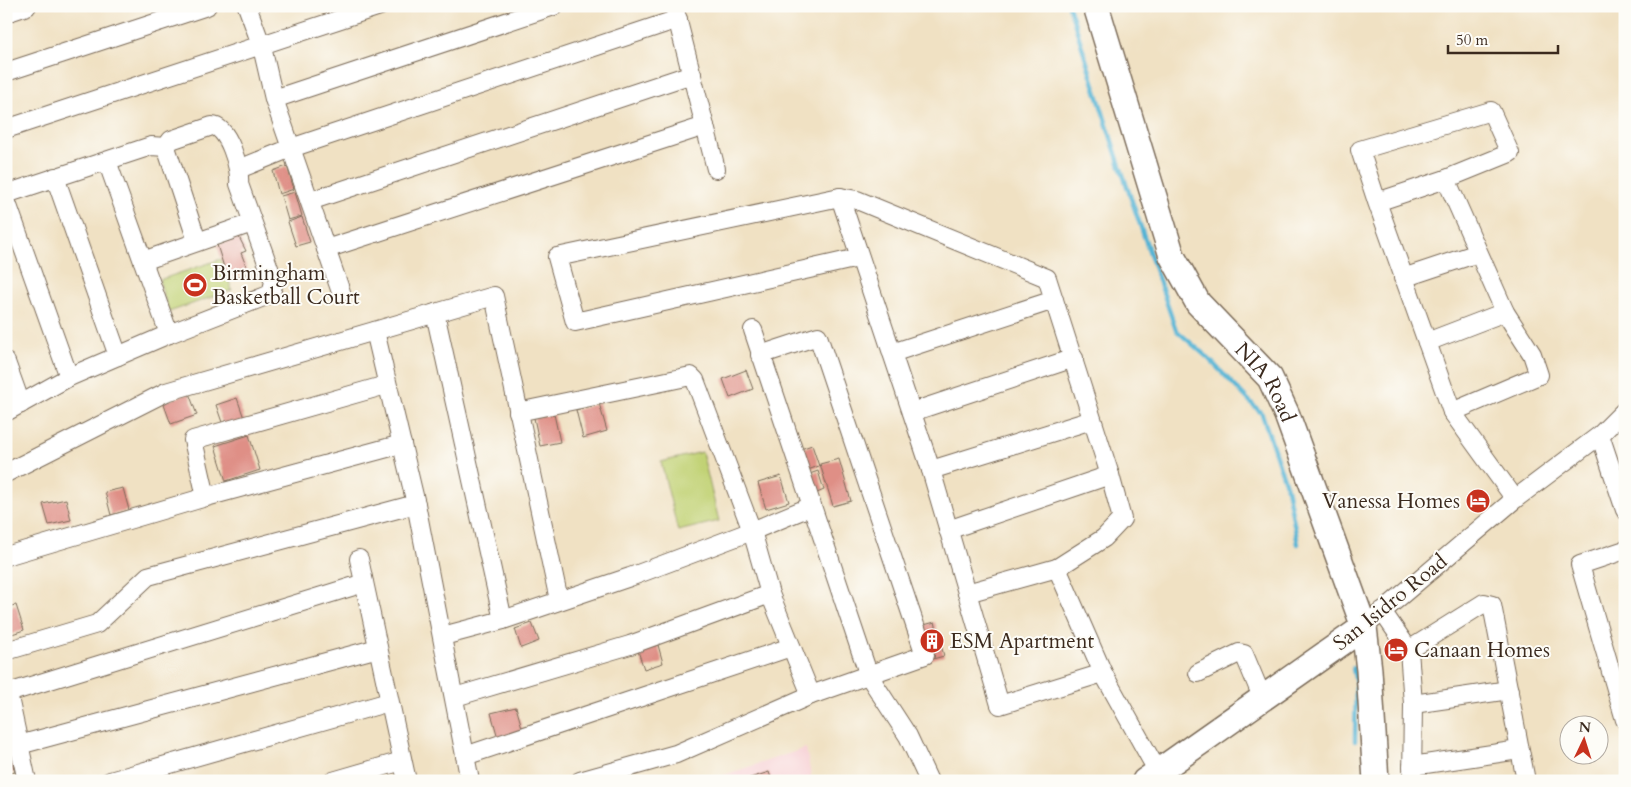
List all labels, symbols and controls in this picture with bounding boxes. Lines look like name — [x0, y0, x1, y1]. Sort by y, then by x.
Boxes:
scale bar — [1448, 22, 1558, 54]
text: 50 m — [1456, 30, 1488, 50]
place label: Birmingham Basketball Court — [212, 259, 360, 312]
sports icon: Birmingham Basketball Court — [182, 272, 208, 298]
street label: NIA Road — [1228, 336, 1302, 426]
place label: Vanessa Homes — [1322, 487, 1460, 516]
hotel icon: Vanessa Homes — [1465, 488, 1491, 514]
street label: San Isidro Road — [1327, 547, 1454, 657]
place label: ESM Apartment — [950, 627, 1095, 656]
building icon: ESM Apartment — [919, 628, 945, 654]
place label: Canaan Homes — [1414, 636, 1550, 665]
hotel icon: Canaan Homes — [1383, 637, 1409, 663]
north arrow — [1558, 714, 1608, 764]
text: N — [1578, 718, 1592, 737]

